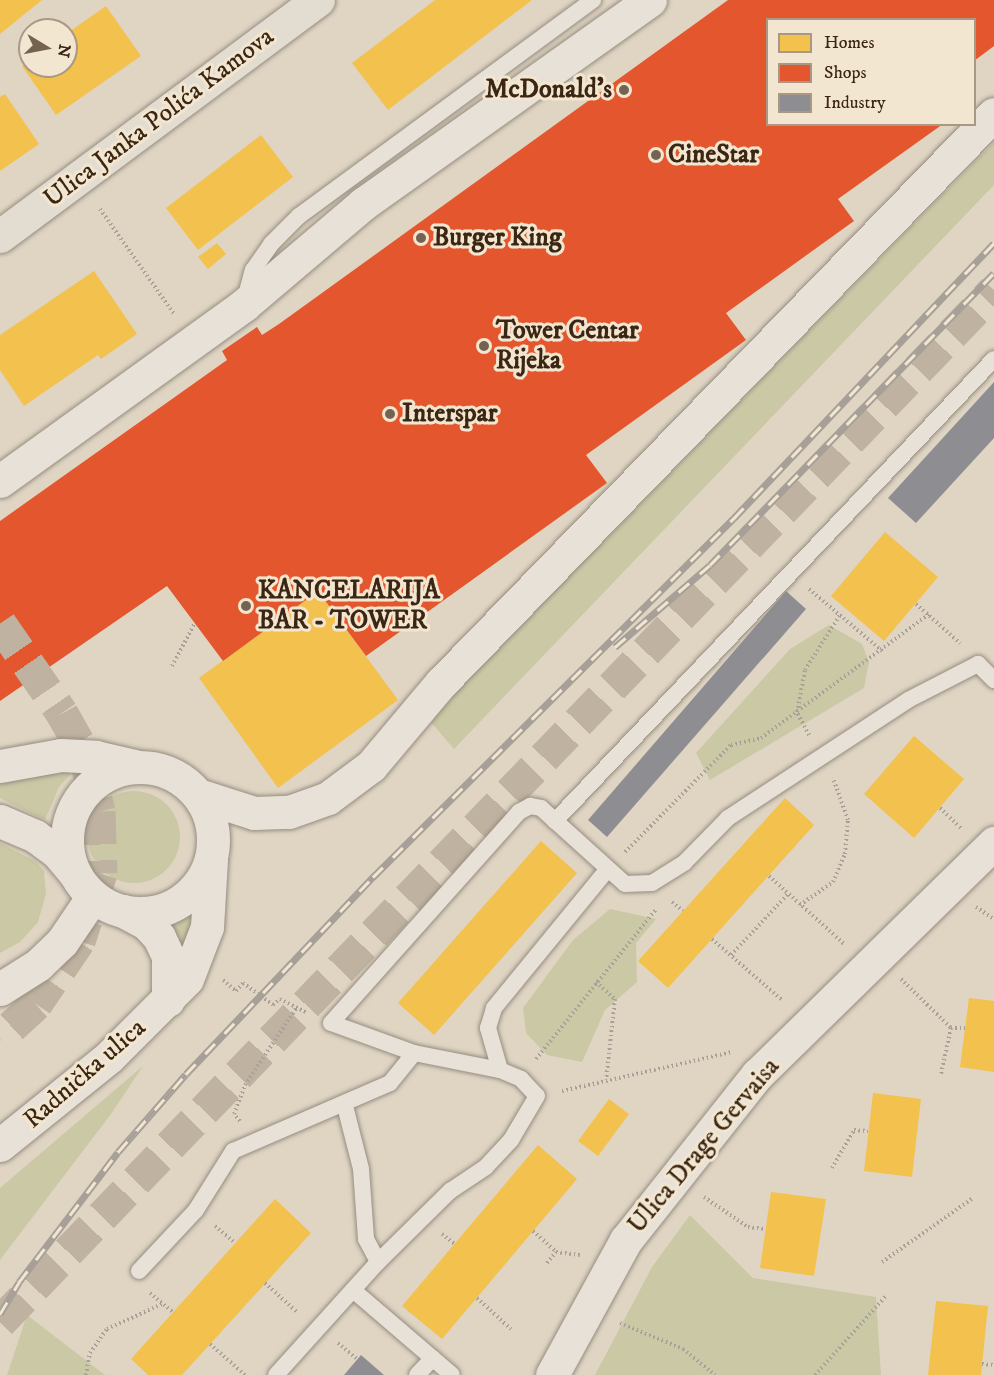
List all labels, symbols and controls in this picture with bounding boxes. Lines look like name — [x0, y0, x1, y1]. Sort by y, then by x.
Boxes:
north arrow — [18, 18, 78, 78]
legend — [766, 18, 976, 126]
street label: Ulica Janka Polića Kamova — [38, 21, 280, 215]
text: Homes — [824, 32, 875, 54]
text: N — [53, 43, 75, 59]
text: Shops — [824, 62, 867, 84]
place label: McDonald's — [485, 74, 612, 106]
marker: McDonald's — [617, 83, 631, 97]
text: Industry — [824, 92, 885, 114]
place label: CineStar — [668, 139, 759, 171]
marker: CineStar — [649, 148, 663, 162]
place label: Burger King — [433, 222, 562, 254]
marker: Burger King — [414, 231, 428, 245]
place label: Tower Centar Rijeka — [496, 315, 639, 376]
marker: Tower Centar Rijeka — [477, 339, 491, 353]
place label: Interspar — [402, 398, 497, 430]
marker: Interspar — [383, 407, 397, 421]
place label: KANCELARIJA BAR - TOWER — [258, 575, 440, 636]
marker: KANCELARIJA BAR - TOWER — [239, 599, 253, 613]
street label: Radnička ulica — [18, 1012, 152, 1136]
street label: Ulica Drage Gervaisa — [622, 1052, 786, 1240]

